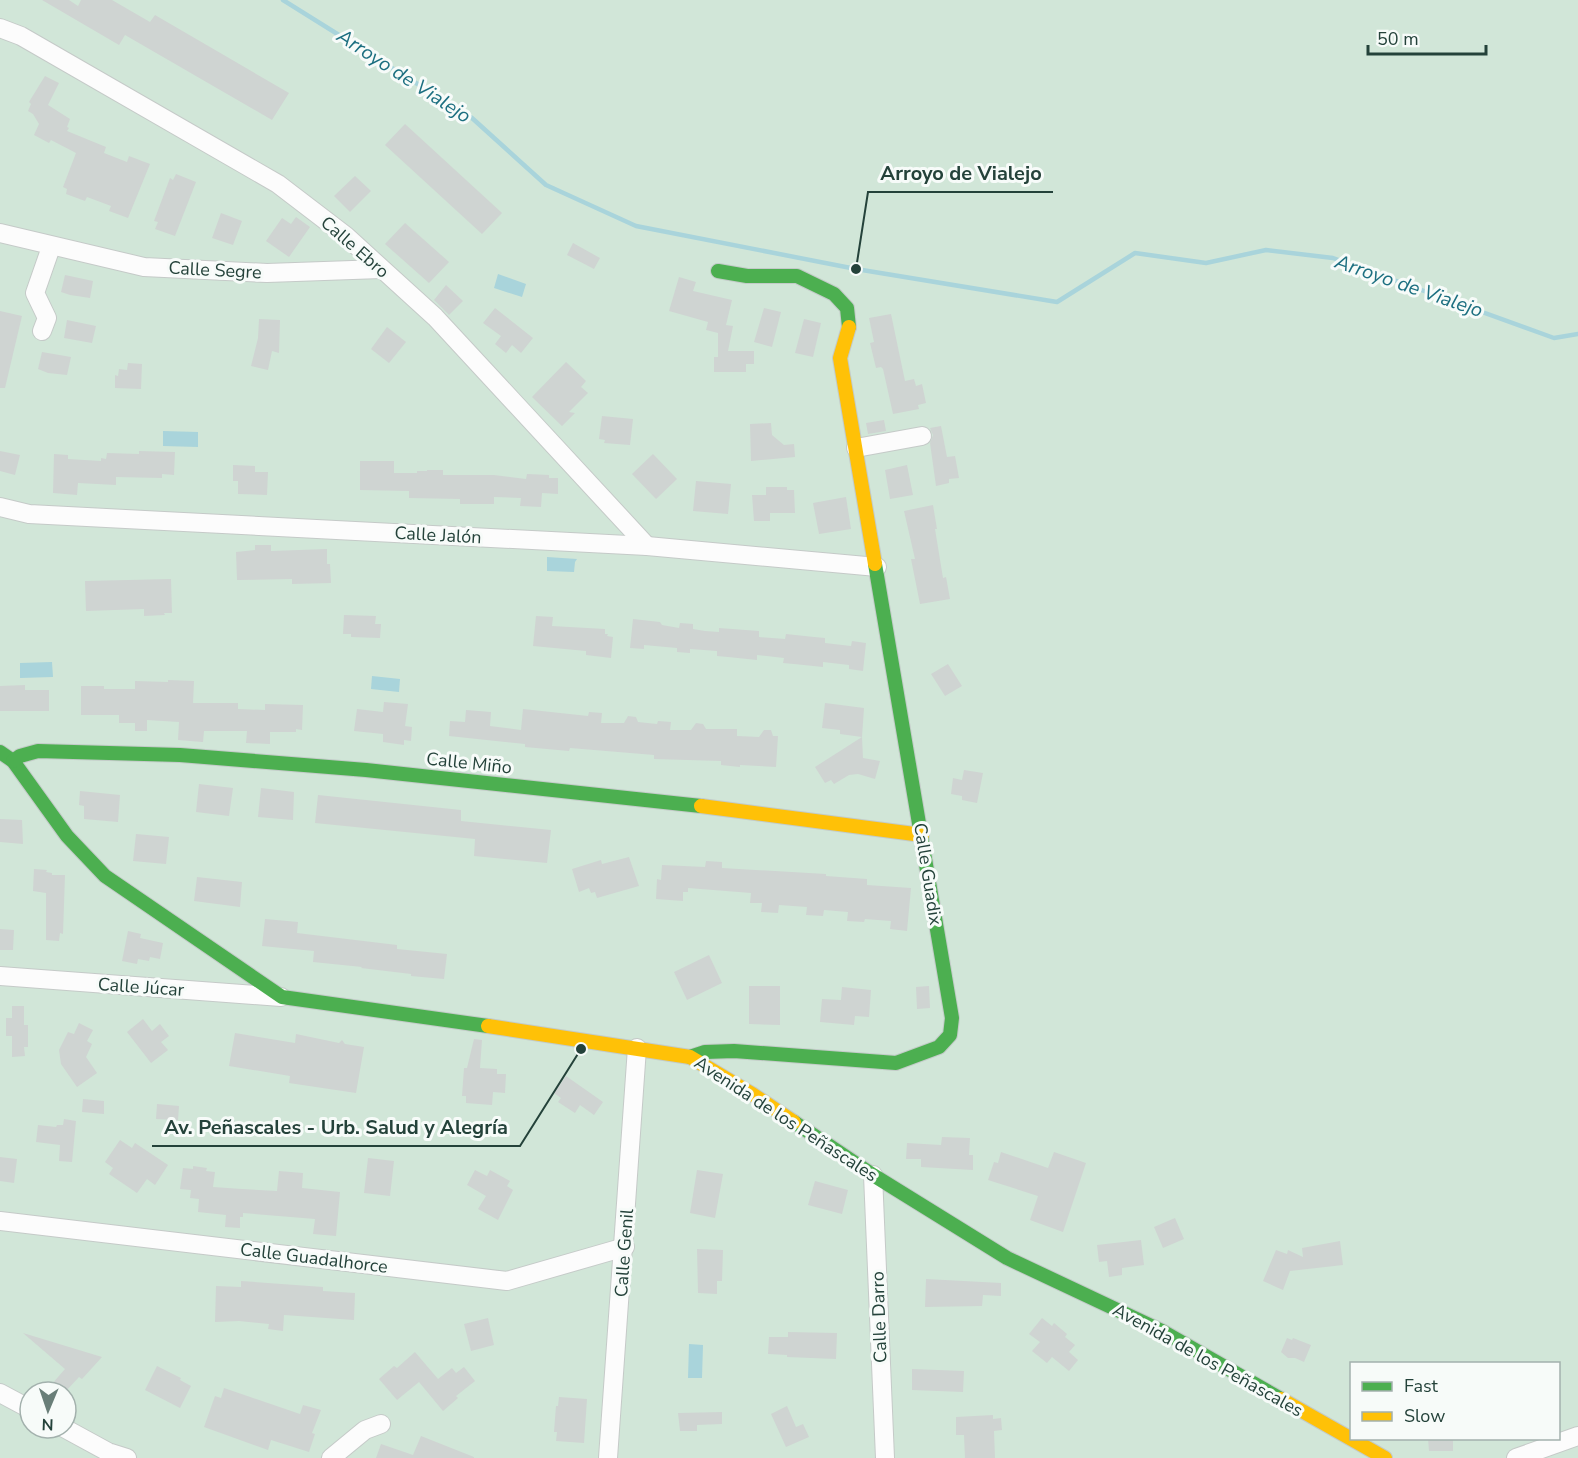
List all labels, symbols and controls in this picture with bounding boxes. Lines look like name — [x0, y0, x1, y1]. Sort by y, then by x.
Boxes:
scale bar — [1368, 18, 1486, 56]
water label: Arroyo de Vialejo — [331, 22, 476, 130]
text: 50 m — [1377, 27, 1419, 51]
callout: Arroyo de Vialejo — [868, 154, 1053, 192]
text: Arroyo de Vialejo — [880, 160, 1042, 187]
street label: Calle Ebro — [316, 211, 394, 283]
water label: Arroyo de Vialejo — [1330, 248, 1487, 324]
street label: Calle Segre — [168, 256, 262, 284]
street label: Calle Jalón — [394, 521, 482, 549]
street label: Calle Miño — [425, 747, 513, 779]
street label: Calle Guadix — [908, 821, 948, 927]
street label: Calle Júcar — [97, 972, 185, 1002]
street label: Avenida de los Peñascales — [690, 1051, 882, 1187]
callout: Av. Peñascales - Urb. Salud y Alegría — [152, 1108, 520, 1146]
text: Av. Peñascales - Urb. Salud y Alegría — [164, 1114, 508, 1141]
street label: Calle Genil — [609, 1207, 639, 1298]
street label: Calle Guadalhorce — [239, 1237, 389, 1279]
street label: Calle Darro — [865, 1271, 893, 1363]
street label: Avenida de los Peñascales — [1109, 1298, 1307, 1422]
legend — [1350, 1362, 1560, 1440]
text: Fast — [1404, 1374, 1439, 1398]
north arrow — [18, 1380, 78, 1440]
text: Slow — [1404, 1404, 1445, 1428]
text: N — [41, 1413, 54, 1435]

